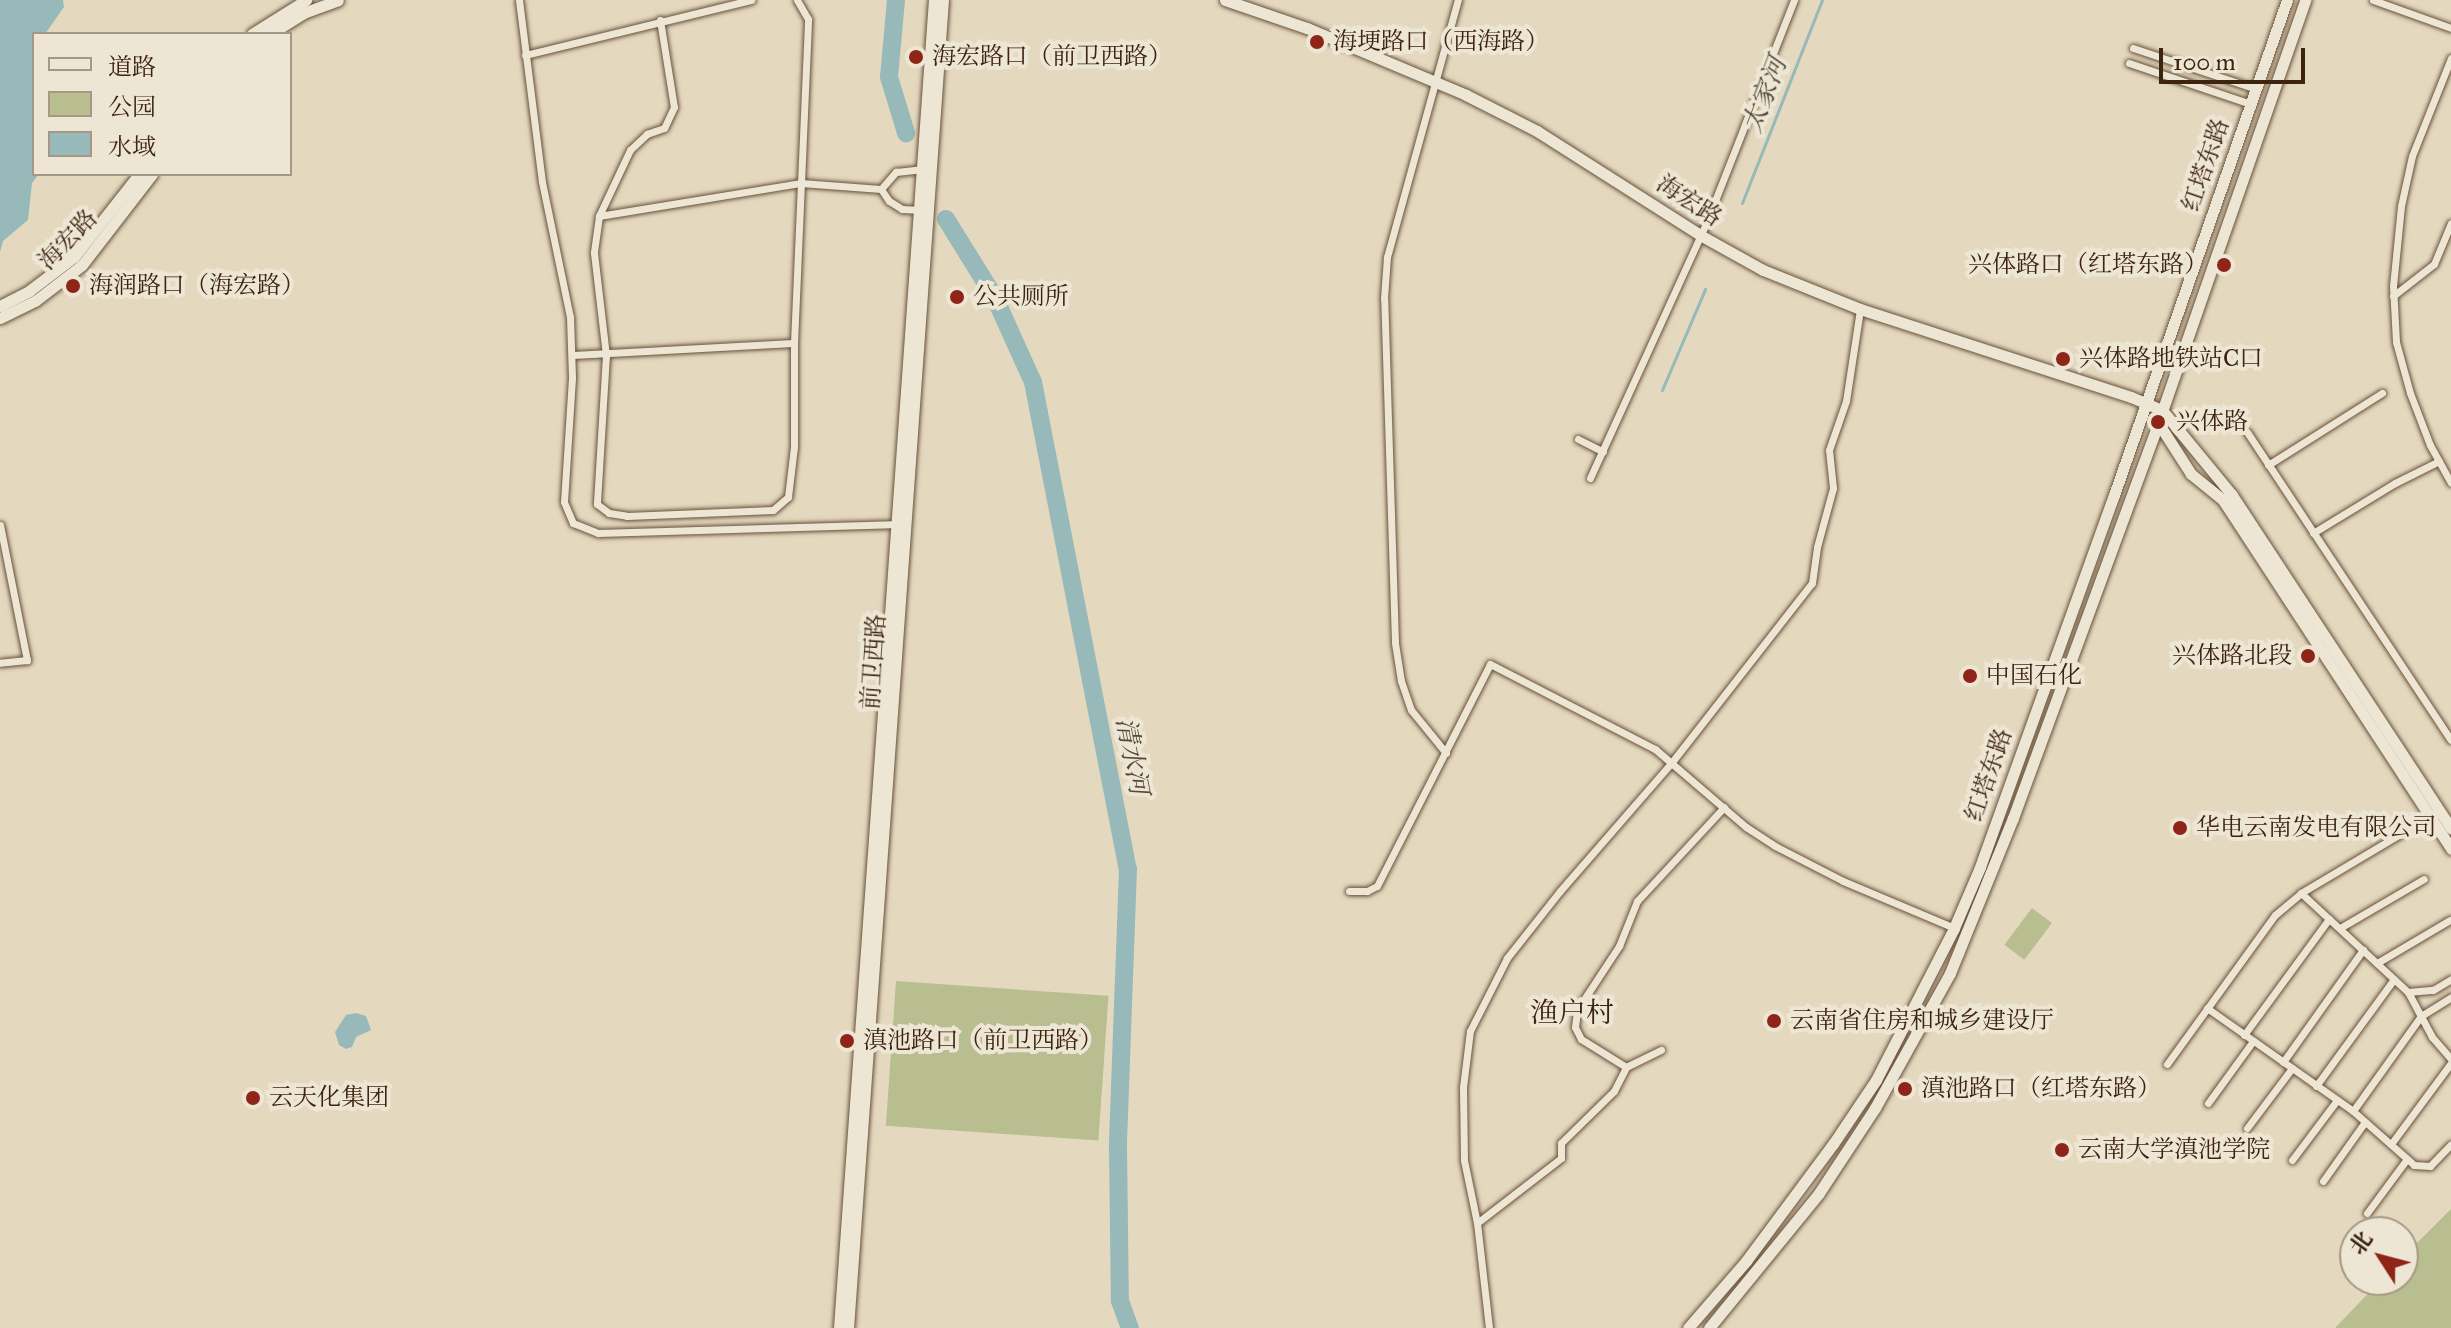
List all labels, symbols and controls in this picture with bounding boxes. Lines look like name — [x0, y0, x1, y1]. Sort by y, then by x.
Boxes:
place label: 海埂路口（西海路） — [1333, 28, 1549, 56]
legend — [32, 32, 292, 176]
scale bar — [2163, 32, 2309, 82]
marker: 海埂路口（西海路） — [1308, 33, 1326, 51]
place label: 海宏路口（前卫西路） — [932, 43, 1172, 71]
text: 100 m — [2173, 47, 2236, 77]
marker: 海宏路口（前卫西路） — [907, 48, 925, 66]
text: 道路 — [108, 52, 156, 82]
water label: 太家河 — [1736, 53, 1794, 137]
text: 公园 — [108, 92, 156, 122]
street label: 红塔东路 — [2177, 115, 2235, 215]
text: 水域 — [108, 132, 156, 162]
street label: 海宏路 — [1651, 169, 1727, 233]
street label: 海宏路 — [33, 204, 103, 276]
place label: 兴体路口（红塔东路） — [1968, 251, 2208, 279]
marker: 兴体路口（红塔东路） — [2215, 256, 2233, 274]
place label: 海润路口（海宏路） — [89, 272, 305, 300]
marker: 海润路口（海宏路） — [64, 277, 82, 295]
place label: 公共厕所 — [973, 283, 1069, 311]
marker: 公共厕所 — [948, 288, 966, 306]
place label: 兴体路地铁站C口 — [2079, 345, 2263, 373]
marker: 兴体路地铁站C口 — [2054, 350, 2072, 368]
place label: 兴体路 — [2176, 408, 2248, 436]
marker: 兴体路 — [2147, 411, 2169, 433]
street label: 前卫西路 — [856, 613, 892, 711]
place label: 兴体路北段 — [2172, 642, 2292, 670]
marker: 兴体路北段 — [2299, 647, 2317, 665]
place label: 中国石化 — [1986, 662, 2082, 690]
marker: 中国石化 — [1961, 667, 1979, 685]
water label: 清水河 — [1109, 715, 1155, 797]
street label: 红塔东路 — [1960, 725, 2018, 825]
place label: 华电云南发电有限公司 — [2196, 814, 2436, 842]
marker: 华电云南发电有限公司 — [2171, 819, 2189, 837]
district label: 渔户村 — [1530, 996, 1614, 1030]
place label: 云南省住房和城乡建设厅 — [1790, 1007, 2054, 1035]
marker: 云南省住房和城乡建设厅 — [1765, 1012, 1783, 1030]
place label: 滇池路口（前卫西路） — [863, 1027, 1103, 1055]
marker: 滇池路口（前卫西路） — [838, 1032, 856, 1050]
place label: 滇池路口（红塔东路） — [1921, 1075, 2161, 1103]
marker: 滇池路口（红塔东路） — [1896, 1080, 1914, 1098]
place label: 云天化集团 — [269, 1084, 389, 1112]
marker: 云天化集团 — [244, 1089, 262, 1107]
place label: 云南大学滇池学院 — [2078, 1136, 2270, 1164]
marker: 云南大学滇池学院 — [2053, 1141, 2071, 1159]
north arrow — [2339, 1216, 2419, 1296]
text: 北 — [2343, 1226, 2378, 1260]

